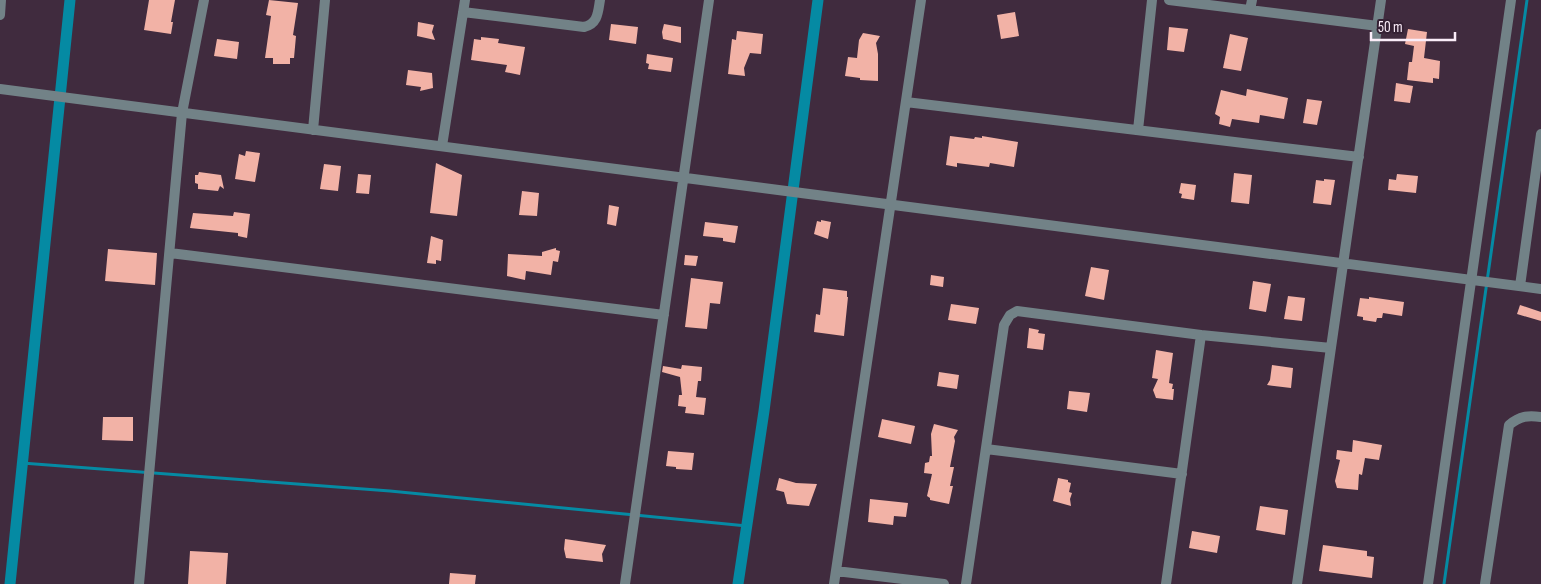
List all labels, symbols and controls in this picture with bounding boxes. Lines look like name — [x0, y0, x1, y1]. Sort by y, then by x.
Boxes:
scale bar — [1371, 10, 1455, 42]
text: 50 m — [1378, 18, 1403, 37]

